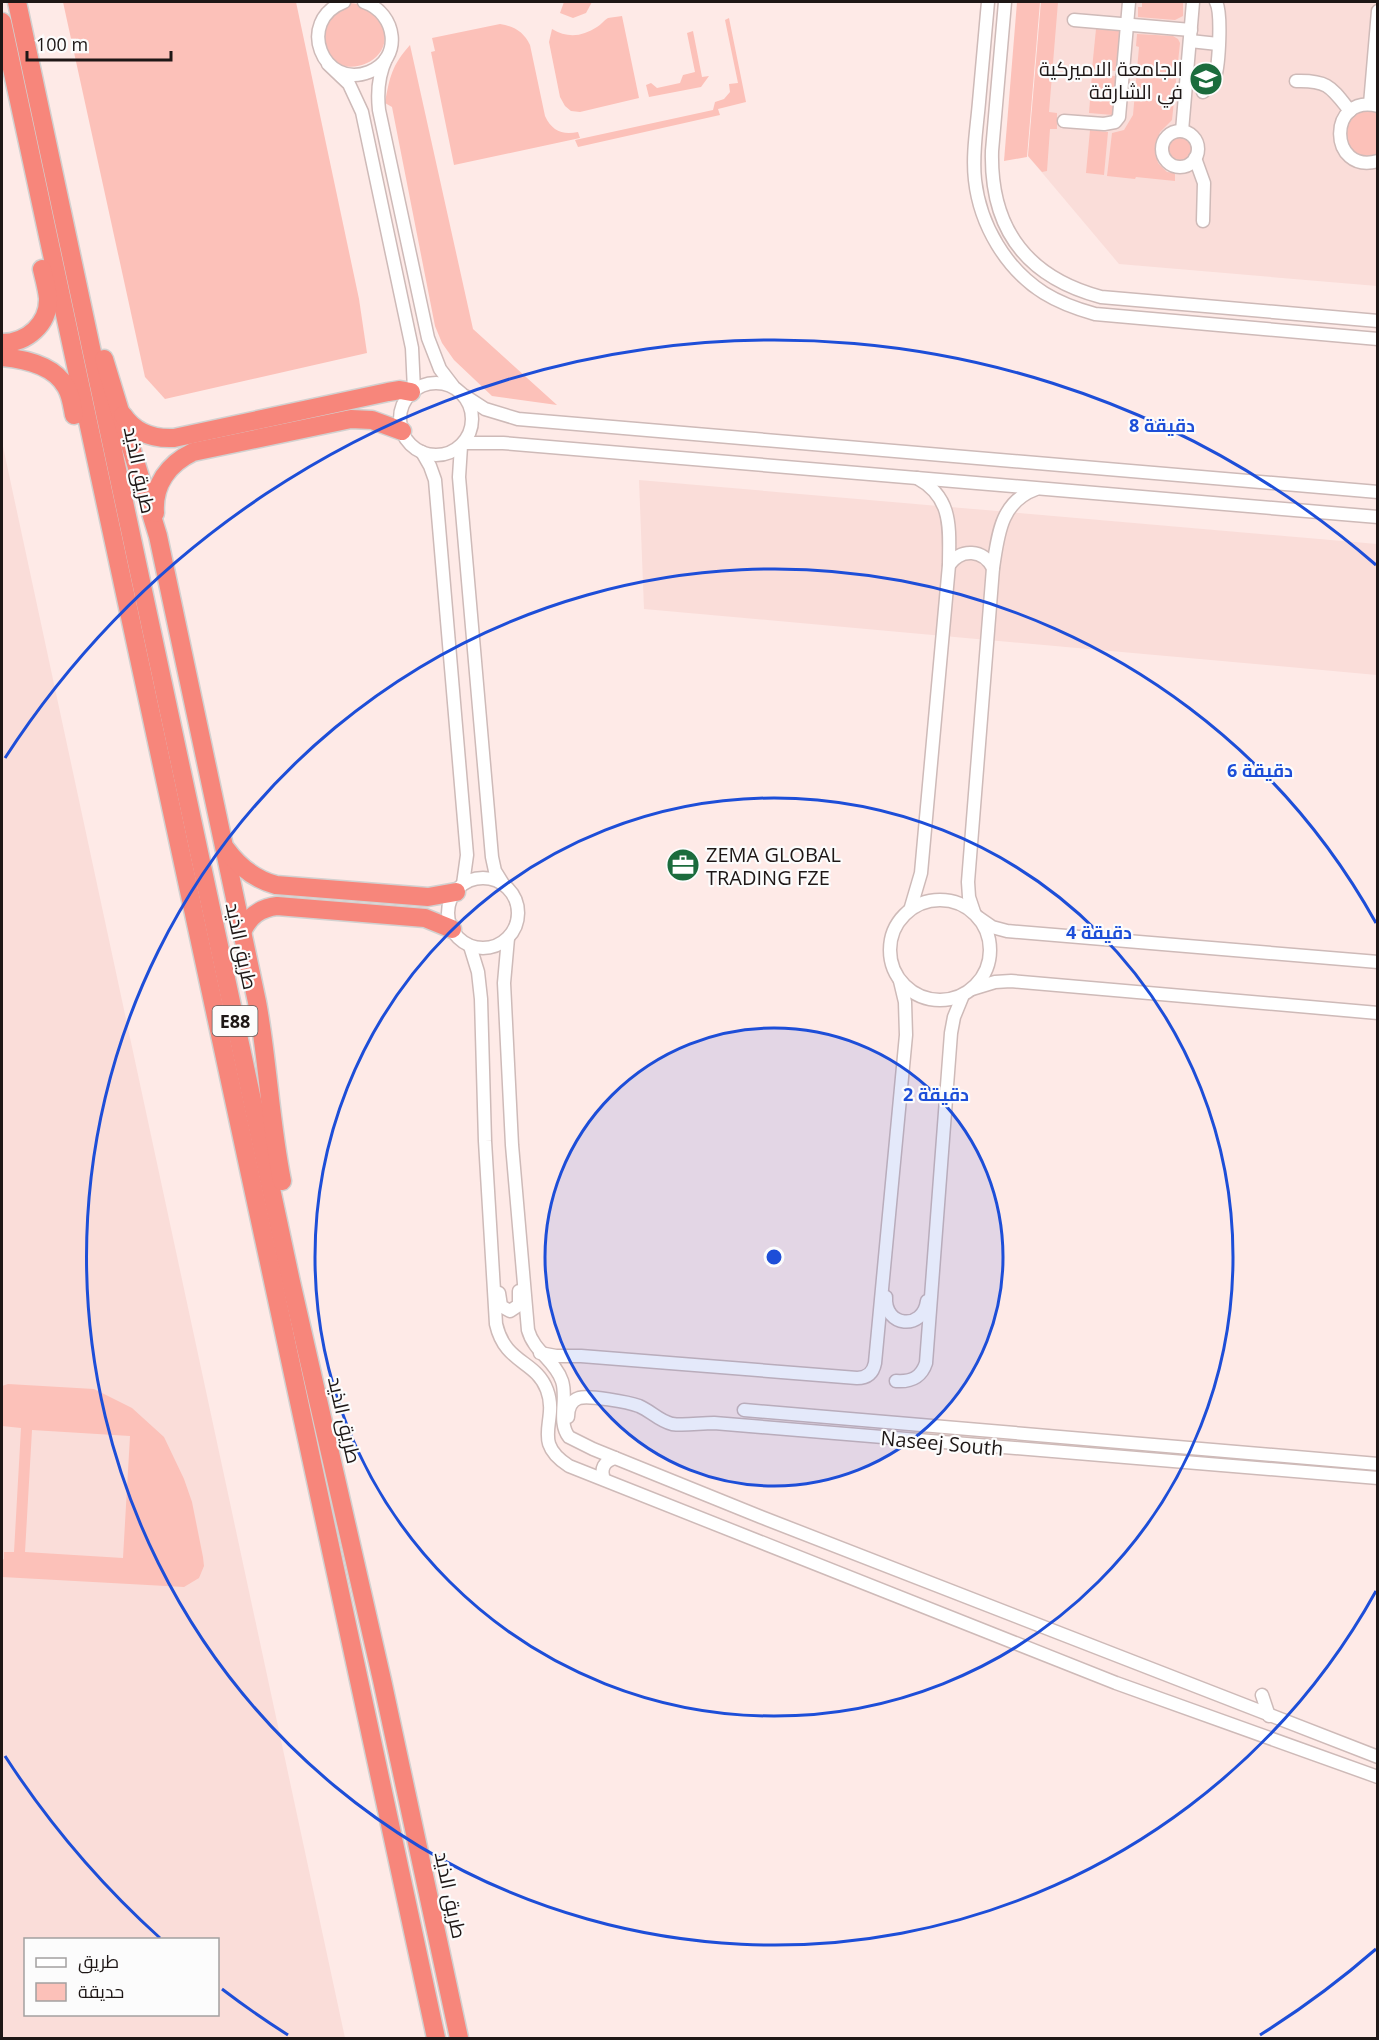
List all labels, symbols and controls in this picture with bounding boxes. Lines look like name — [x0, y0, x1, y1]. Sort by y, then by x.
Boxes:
scale bar — [27, 24, 171, 62]
text: 100 m — [36, 32, 88, 56]
place label: الجامعة الاميركية في الشارقة — [1039, 55, 1183, 108]
school or university icon: الجامعة الاميركية في الشارقة — [1188, 61, 1224, 97]
text: 8 دقيقة — [1129, 413, 1195, 437]
street label: طريق الذيد — [118, 424, 162, 516]
text: 6 دقيقة — [1227, 758, 1293, 782]
place label: ZEMA GLOBAL TRADING FZE — [706, 841, 841, 891]
office icon: ZEMA GLOBAL TRADING FZE — [665, 847, 701, 883]
street label: طريق الذيد — [220, 900, 264, 992]
text: 4 دقيقة — [1066, 920, 1132, 944]
road number: E88 — [212, 1006, 258, 1036]
text: 2 دقيقة — [903, 1082, 969, 1106]
centre of rings — [764, 1247, 784, 1267]
street label: طريق الذيد — [322, 1374, 368, 1466]
street label: Naseej South — [880, 1424, 1004, 1462]
street label: طريق الذيد — [429, 1849, 473, 1941]
legend — [24, 1938, 219, 2016]
text: طريق — [78, 1949, 119, 1974]
text: حديقة — [78, 1979, 124, 2003]

